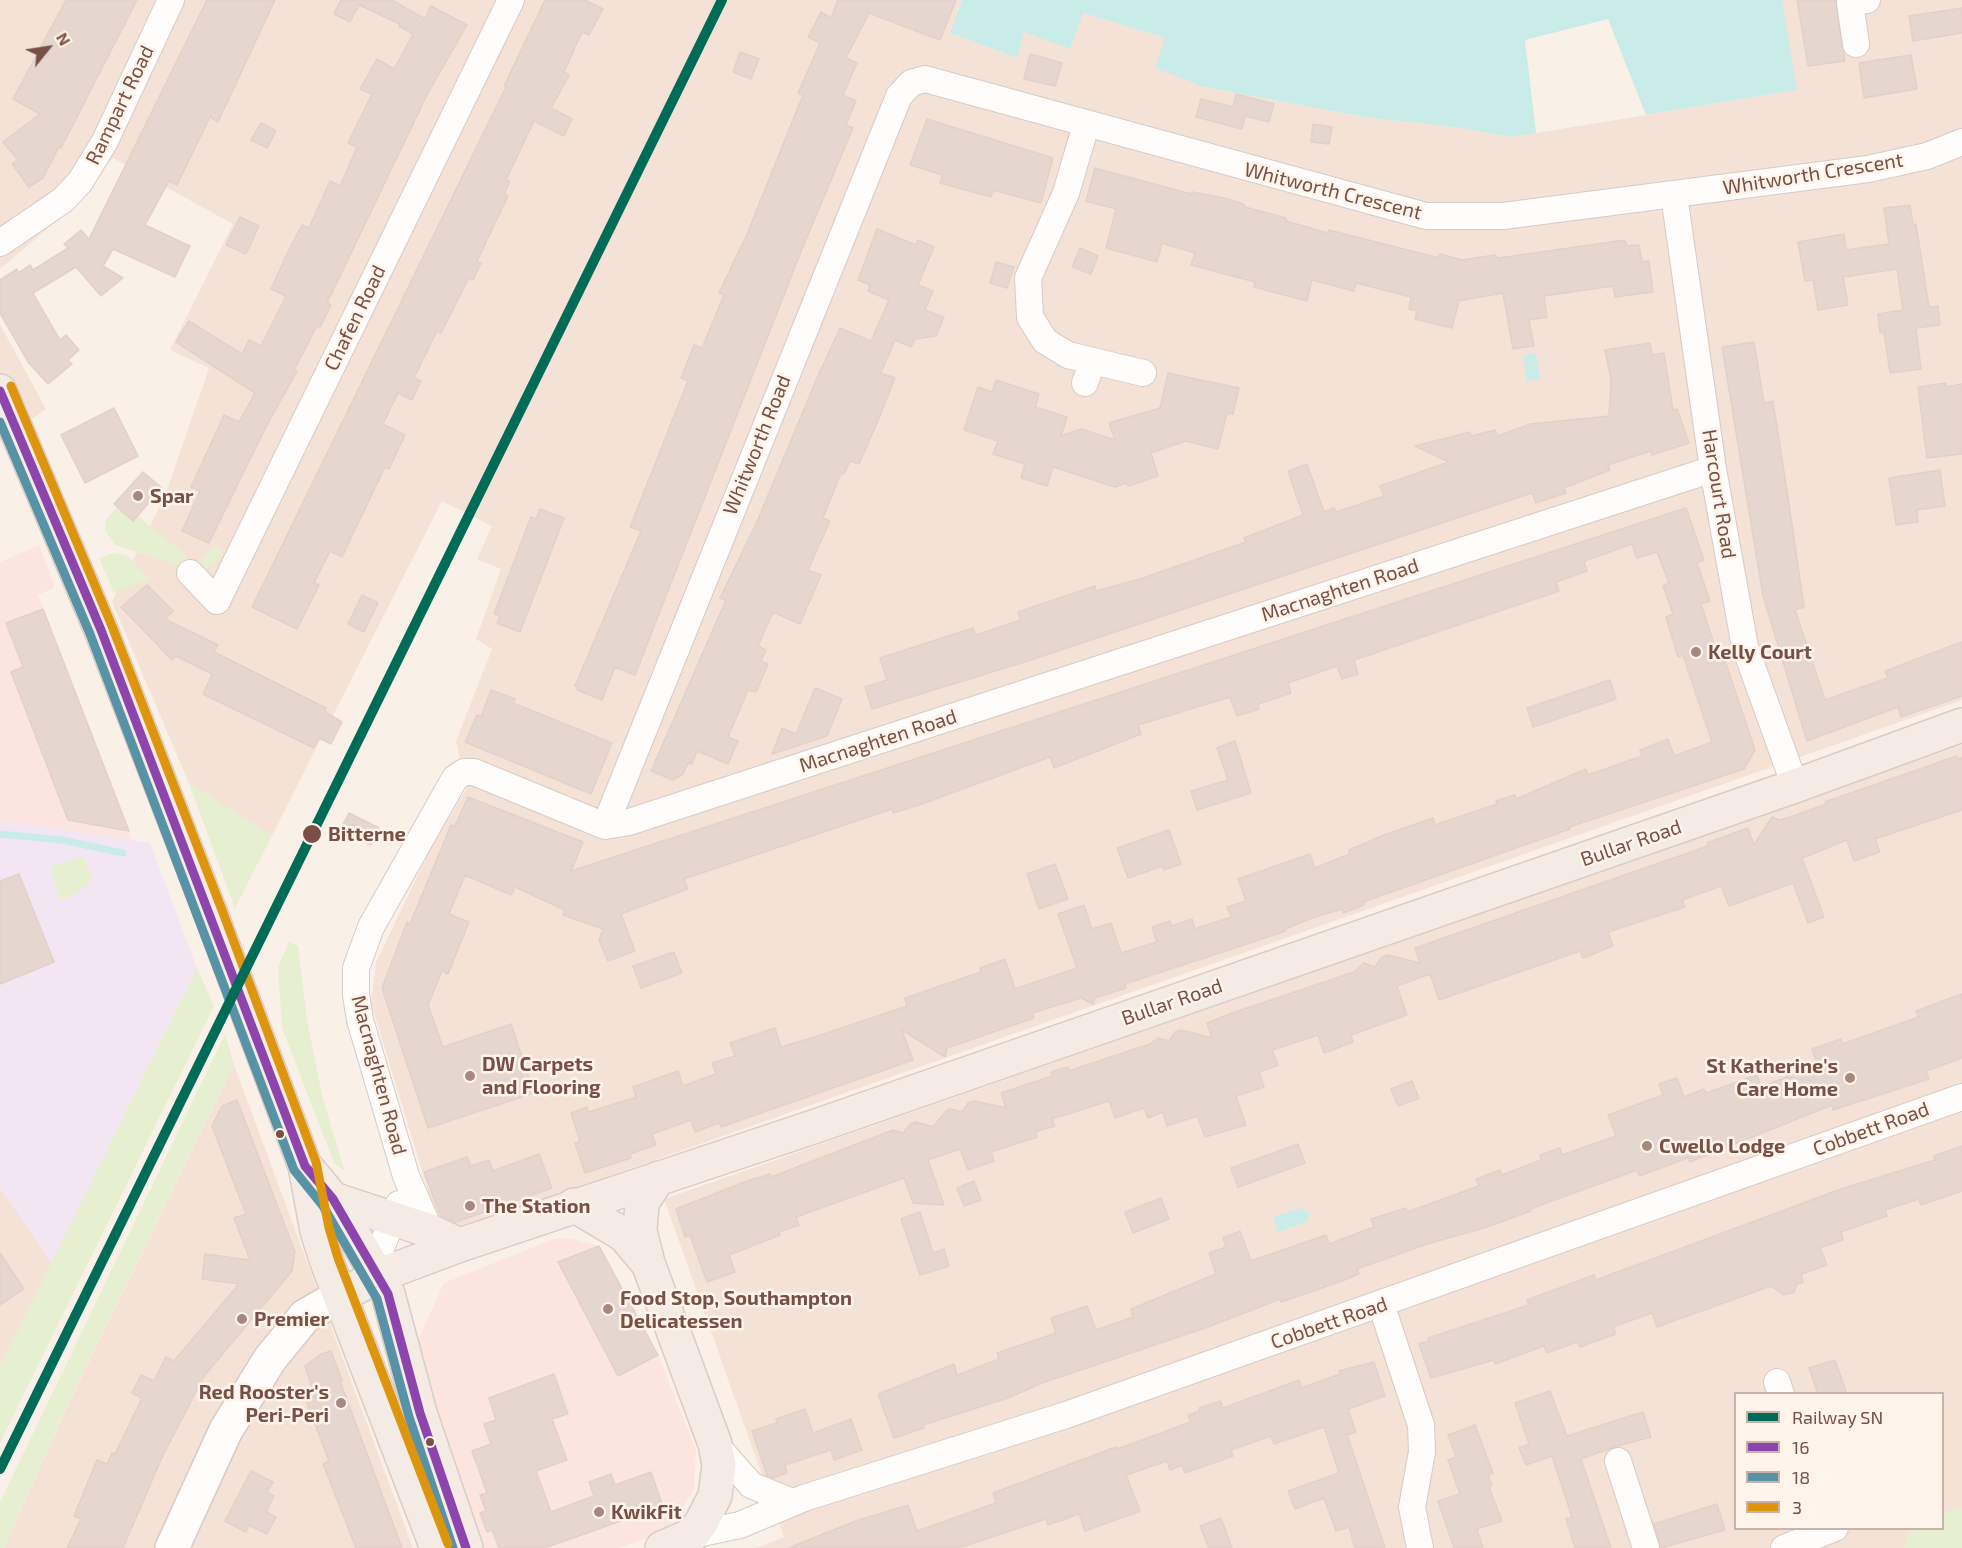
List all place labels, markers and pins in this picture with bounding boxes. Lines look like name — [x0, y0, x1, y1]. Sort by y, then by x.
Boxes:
place label: Spar — [150, 484, 194, 508]
marker: Spar — [131, 489, 145, 503]
place label: Kelly Court — [1708, 640, 1812, 664]
marker: Kelly Court — [1689, 645, 1703, 659]
place label: Bitterne — [328, 822, 406, 846]
marker: Bitterne — [301, 823, 323, 845]
place label: DW Carpets and Flooring — [482, 1052, 601, 1099]
place label: St Katherine's Care Home — [1706, 1054, 1838, 1101]
marker: DW Carpets and Flooring — [463, 1069, 477, 1083]
marker: St Katherine's Care Home — [1843, 1071, 1857, 1085]
unlabelled marker — [274, 1128, 286, 1140]
place label: Cwello Lodge — [1659, 1134, 1785, 1158]
marker: Cwello Lodge — [1640, 1139, 1654, 1153]
place label: The Station — [482, 1194, 590, 1218]
marker: The Station — [463, 1199, 477, 1213]
place label: Food Stop, Southampton Delicatessen — [620, 1286, 852, 1333]
marker: Food Stop, Southampton Delicatessen — [601, 1302, 615, 1316]
place label: Premier — [254, 1307, 329, 1331]
marker: Premier — [235, 1312, 249, 1326]
place label: Red Rooster's Peri-Peri — [199, 1380, 329, 1427]
marker: Red Rooster's Peri-Peri — [334, 1396, 348, 1410]
unlabelled marker — [424, 1436, 436, 1448]
place label: KwikFit — [611, 1500, 682, 1524]
marker: KwikFit — [592, 1505, 606, 1519]

